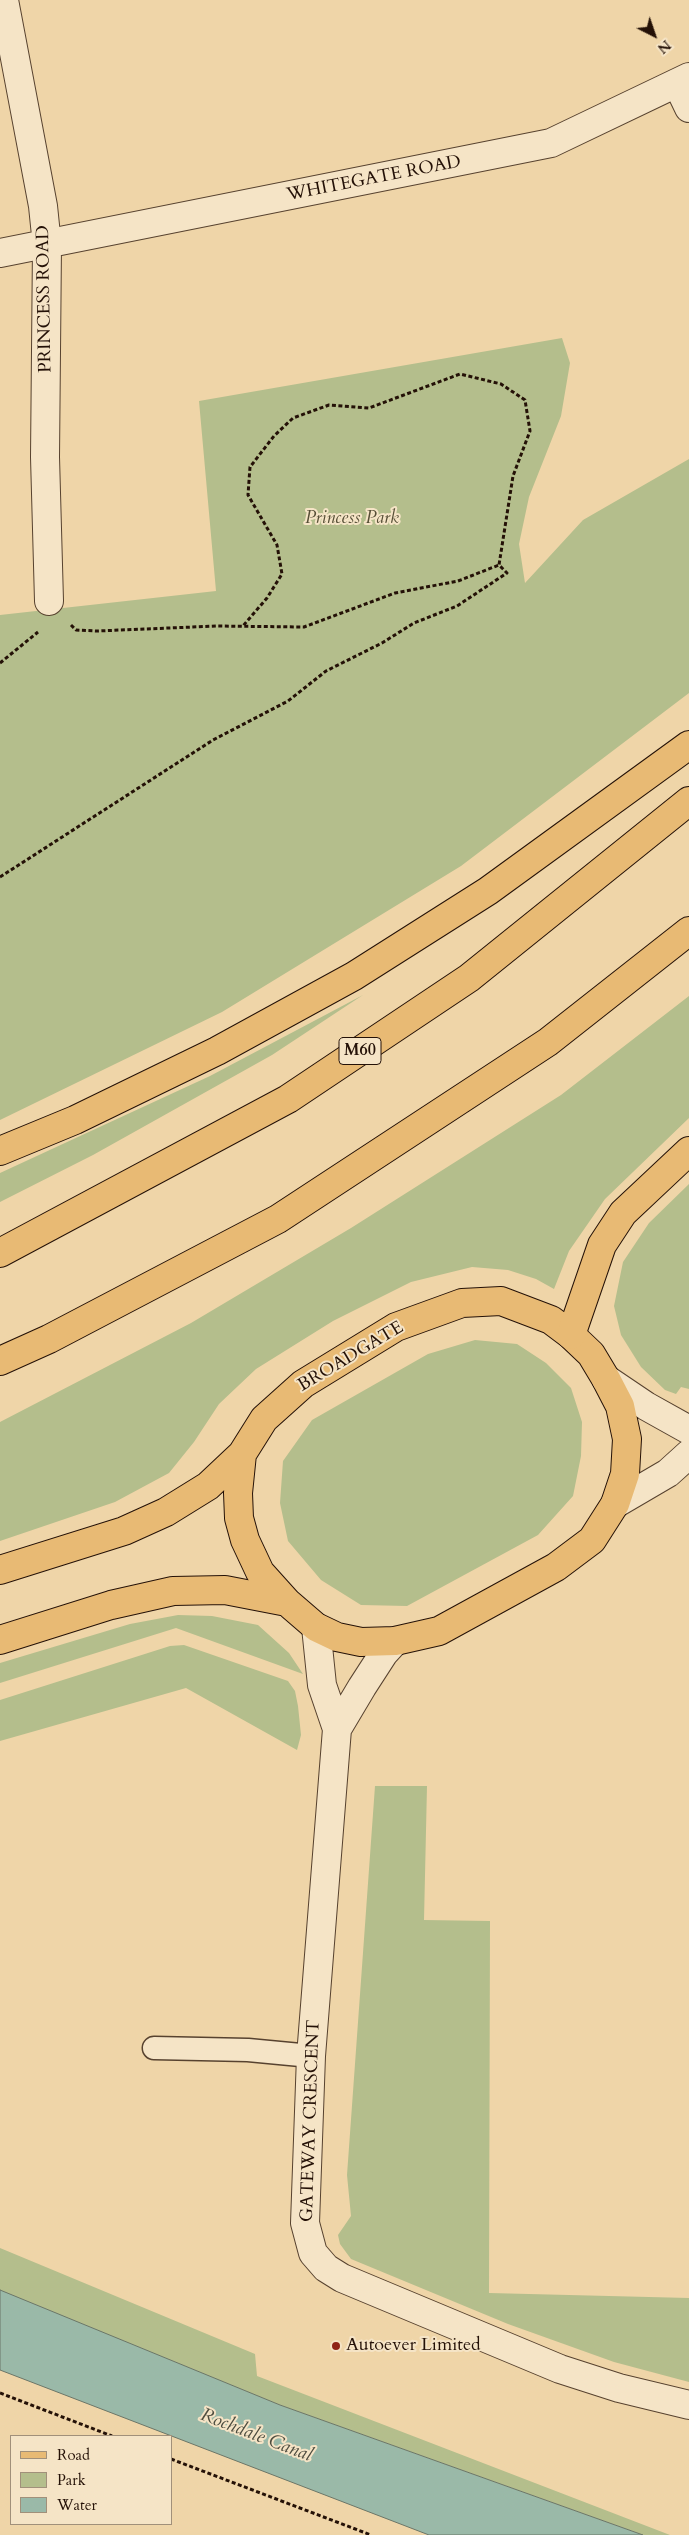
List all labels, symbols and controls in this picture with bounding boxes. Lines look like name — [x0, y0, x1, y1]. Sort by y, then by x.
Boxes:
north arrow — [629, 10, 679, 60]
text: N — [653, 36, 675, 58]
street label: WHITEGATE ROAD — [285, 152, 463, 206]
street label: PRINCESS ROAD — [33, 225, 57, 373]
park label: Princess Park — [305, 508, 399, 530]
road number: M60 — [339, 1038, 381, 1064]
street label: BROADGATE — [294, 1317, 408, 1397]
street label: GATEWAY CRESCENT — [297, 2020, 325, 2222]
place label: Autoever Limited — [346, 2335, 481, 2357]
marker: Autoever Limited — [330, 2340, 342, 2352]
water label: Rochdale Canal — [197, 2404, 315, 2468]
legend — [10, 2435, 172, 2525]
text: Road — [57, 2445, 90, 2465]
text: Park — [57, 2470, 86, 2490]
text: Water — [57, 2495, 97, 2515]

